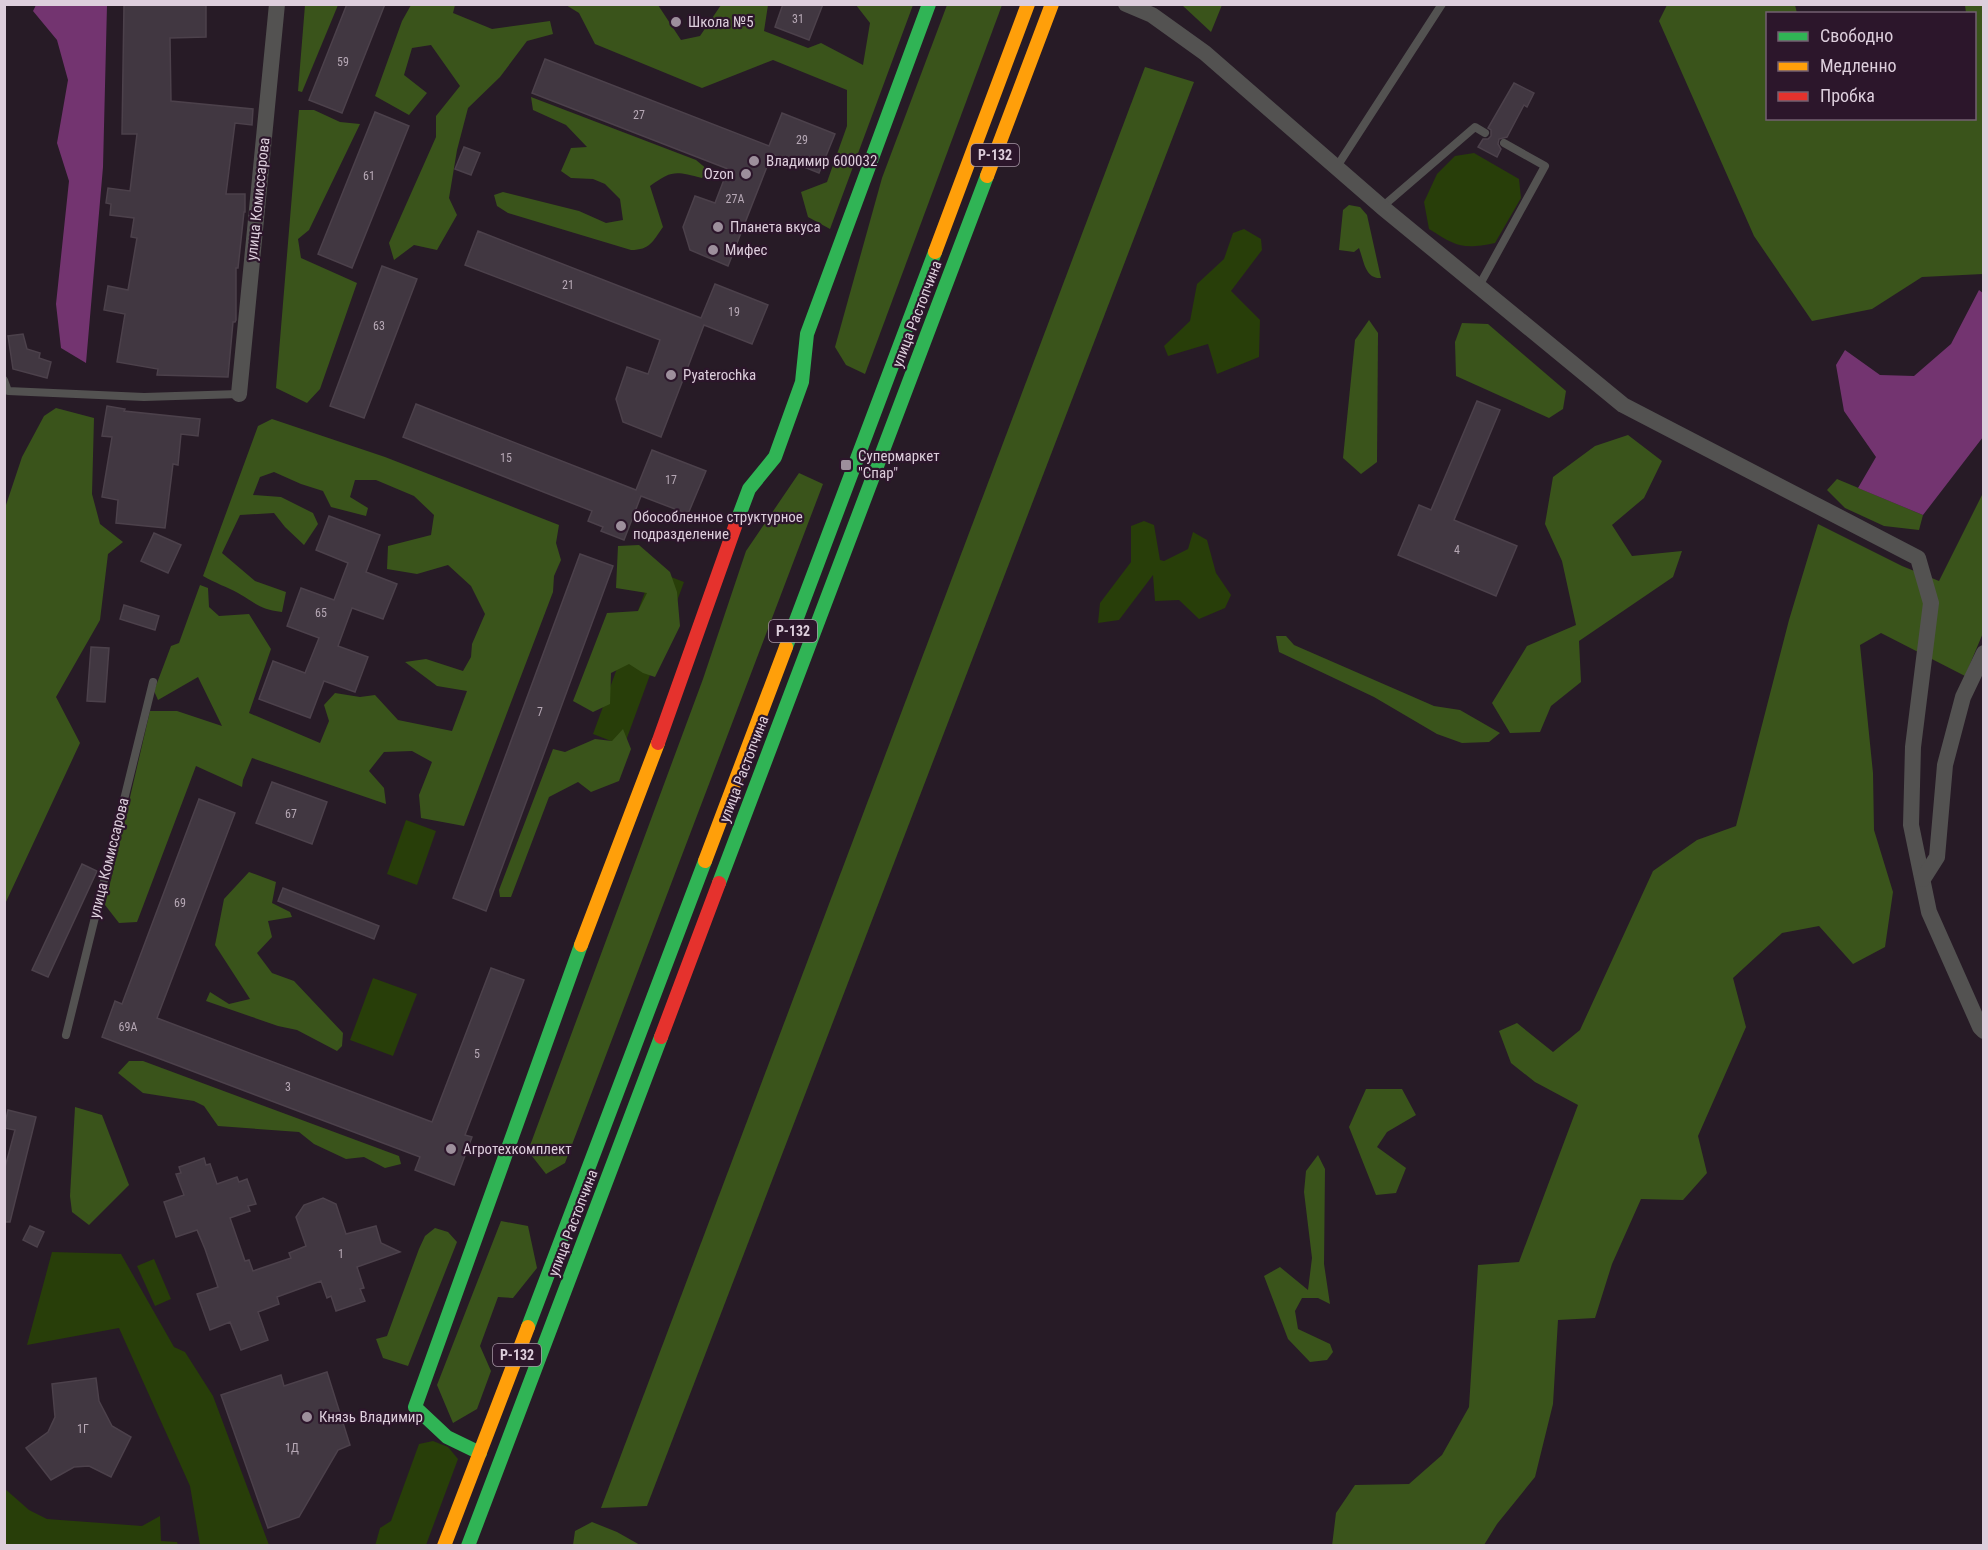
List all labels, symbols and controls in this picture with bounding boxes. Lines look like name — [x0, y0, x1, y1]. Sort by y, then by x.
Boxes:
house number: 31 — [792, 12, 804, 26]
legend — [1766, 12, 1976, 120]
place label: Школа №5 — [688, 13, 754, 31]
marker: Школа №5 — [669, 15, 683, 29]
text: Свободно — [1820, 25, 1893, 46]
house number: 59 — [337, 55, 349, 69]
text: Медленно — [1820, 55, 1897, 76]
text: Пробка — [1820, 85, 1875, 106]
house number: 27 — [633, 108, 645, 122]
house number: 29 — [796, 133, 808, 147]
street label: улица Комиссарова — [243, 137, 273, 261]
road number: Р-132 — [971, 144, 1019, 166]
place label: Владимир 600032 — [766, 152, 877, 170]
marker: Владимир 600032 — [747, 154, 761, 168]
place label: Ozon — [704, 165, 734, 183]
marker: Ozon — [739, 167, 753, 181]
house number: 61 — [363, 169, 375, 183]
house number: 27А — [726, 192, 744, 206]
place label: Планета вкуса — [730, 218, 821, 236]
marker: Планета вкуса — [711, 220, 725, 234]
place label: Мифес — [725, 241, 767, 259]
marker: Мифес — [706, 243, 720, 257]
street label: улица Растопчина — [888, 258, 946, 370]
house number: 21 — [562, 278, 574, 292]
house number: 19 — [728, 305, 740, 319]
house number: 63 — [373, 319, 385, 333]
place label: Pyaterochka — [683, 366, 756, 384]
marker: Pyaterochka — [664, 368, 678, 382]
place label: Супермаркет "Спар" — [858, 447, 940, 482]
house number: 15 — [500, 451, 512, 465]
marker: Супермаркет "Спар" — [839, 458, 853, 472]
house number: 17 — [665, 473, 677, 487]
place label: Обособленное структурное подразделение — [633, 508, 803, 543]
marker: Обособленное структурное подразделение — [614, 519, 628, 533]
house number: 4 — [1454, 543, 1460, 557]
house number: 65 — [315, 606, 327, 620]
road number: Р-132 — [769, 620, 817, 642]
house number: 7 — [537, 705, 543, 719]
street label: улица Растопчина — [715, 713, 773, 825]
street label: улица Комиссарова — [85, 796, 133, 920]
house number: 67 — [285, 807, 297, 821]
house number: 69 — [174, 896, 186, 910]
house number: 69А — [119, 1020, 137, 1034]
house number: 5 — [474, 1047, 480, 1061]
house number: 3 — [285, 1080, 291, 1094]
place label: Агротехкомплект — [463, 1140, 572, 1158]
marker: Агротехкомплект — [444, 1142, 458, 1156]
street label: улица Растопчина — [544, 1167, 602, 1279]
house number: 1 — [338, 1247, 344, 1261]
road number: Р-132 — [493, 1344, 541, 1366]
place label: Князь Владимир — [319, 1408, 423, 1426]
marker: Князь Владимир — [300, 1410, 314, 1424]
house number: 1Г — [77, 1422, 89, 1436]
house number: 1Д — [285, 1441, 299, 1455]

